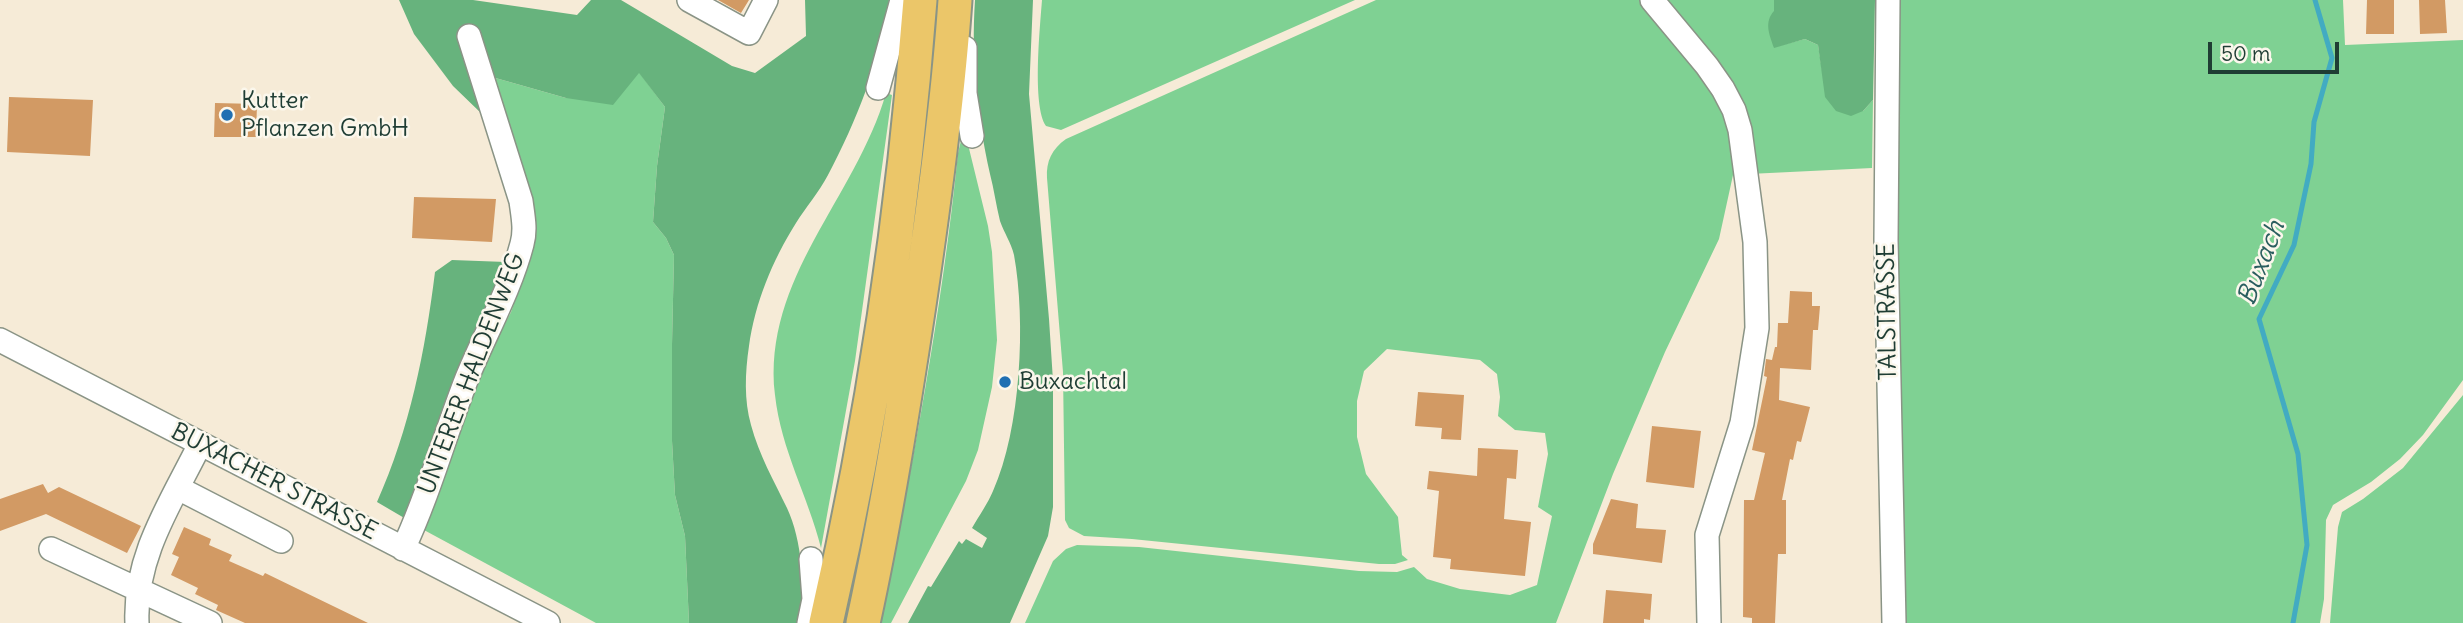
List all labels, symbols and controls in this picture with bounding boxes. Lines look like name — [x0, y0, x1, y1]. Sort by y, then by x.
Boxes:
scale bar — [2211, 28, 2342, 72]
text: 50 m — [2221, 40, 2270, 67]
place label: Kutter Pflanzen GmbH — [241, 87, 409, 143]
marker: Kutter Pflanzen GmbH — [219, 107, 235, 123]
water label: Buxach — [2232, 217, 2292, 309]
street label: TALSTRASSE — [1872, 243, 1904, 381]
street label: UNTERER HALDENWEG — [413, 249, 531, 499]
place label: Buxachtal — [1019, 368, 1127, 396]
marker: Buxachtal — [997, 374, 1013, 390]
street label: BUXACHER STRASSE — [166, 417, 382, 547]

